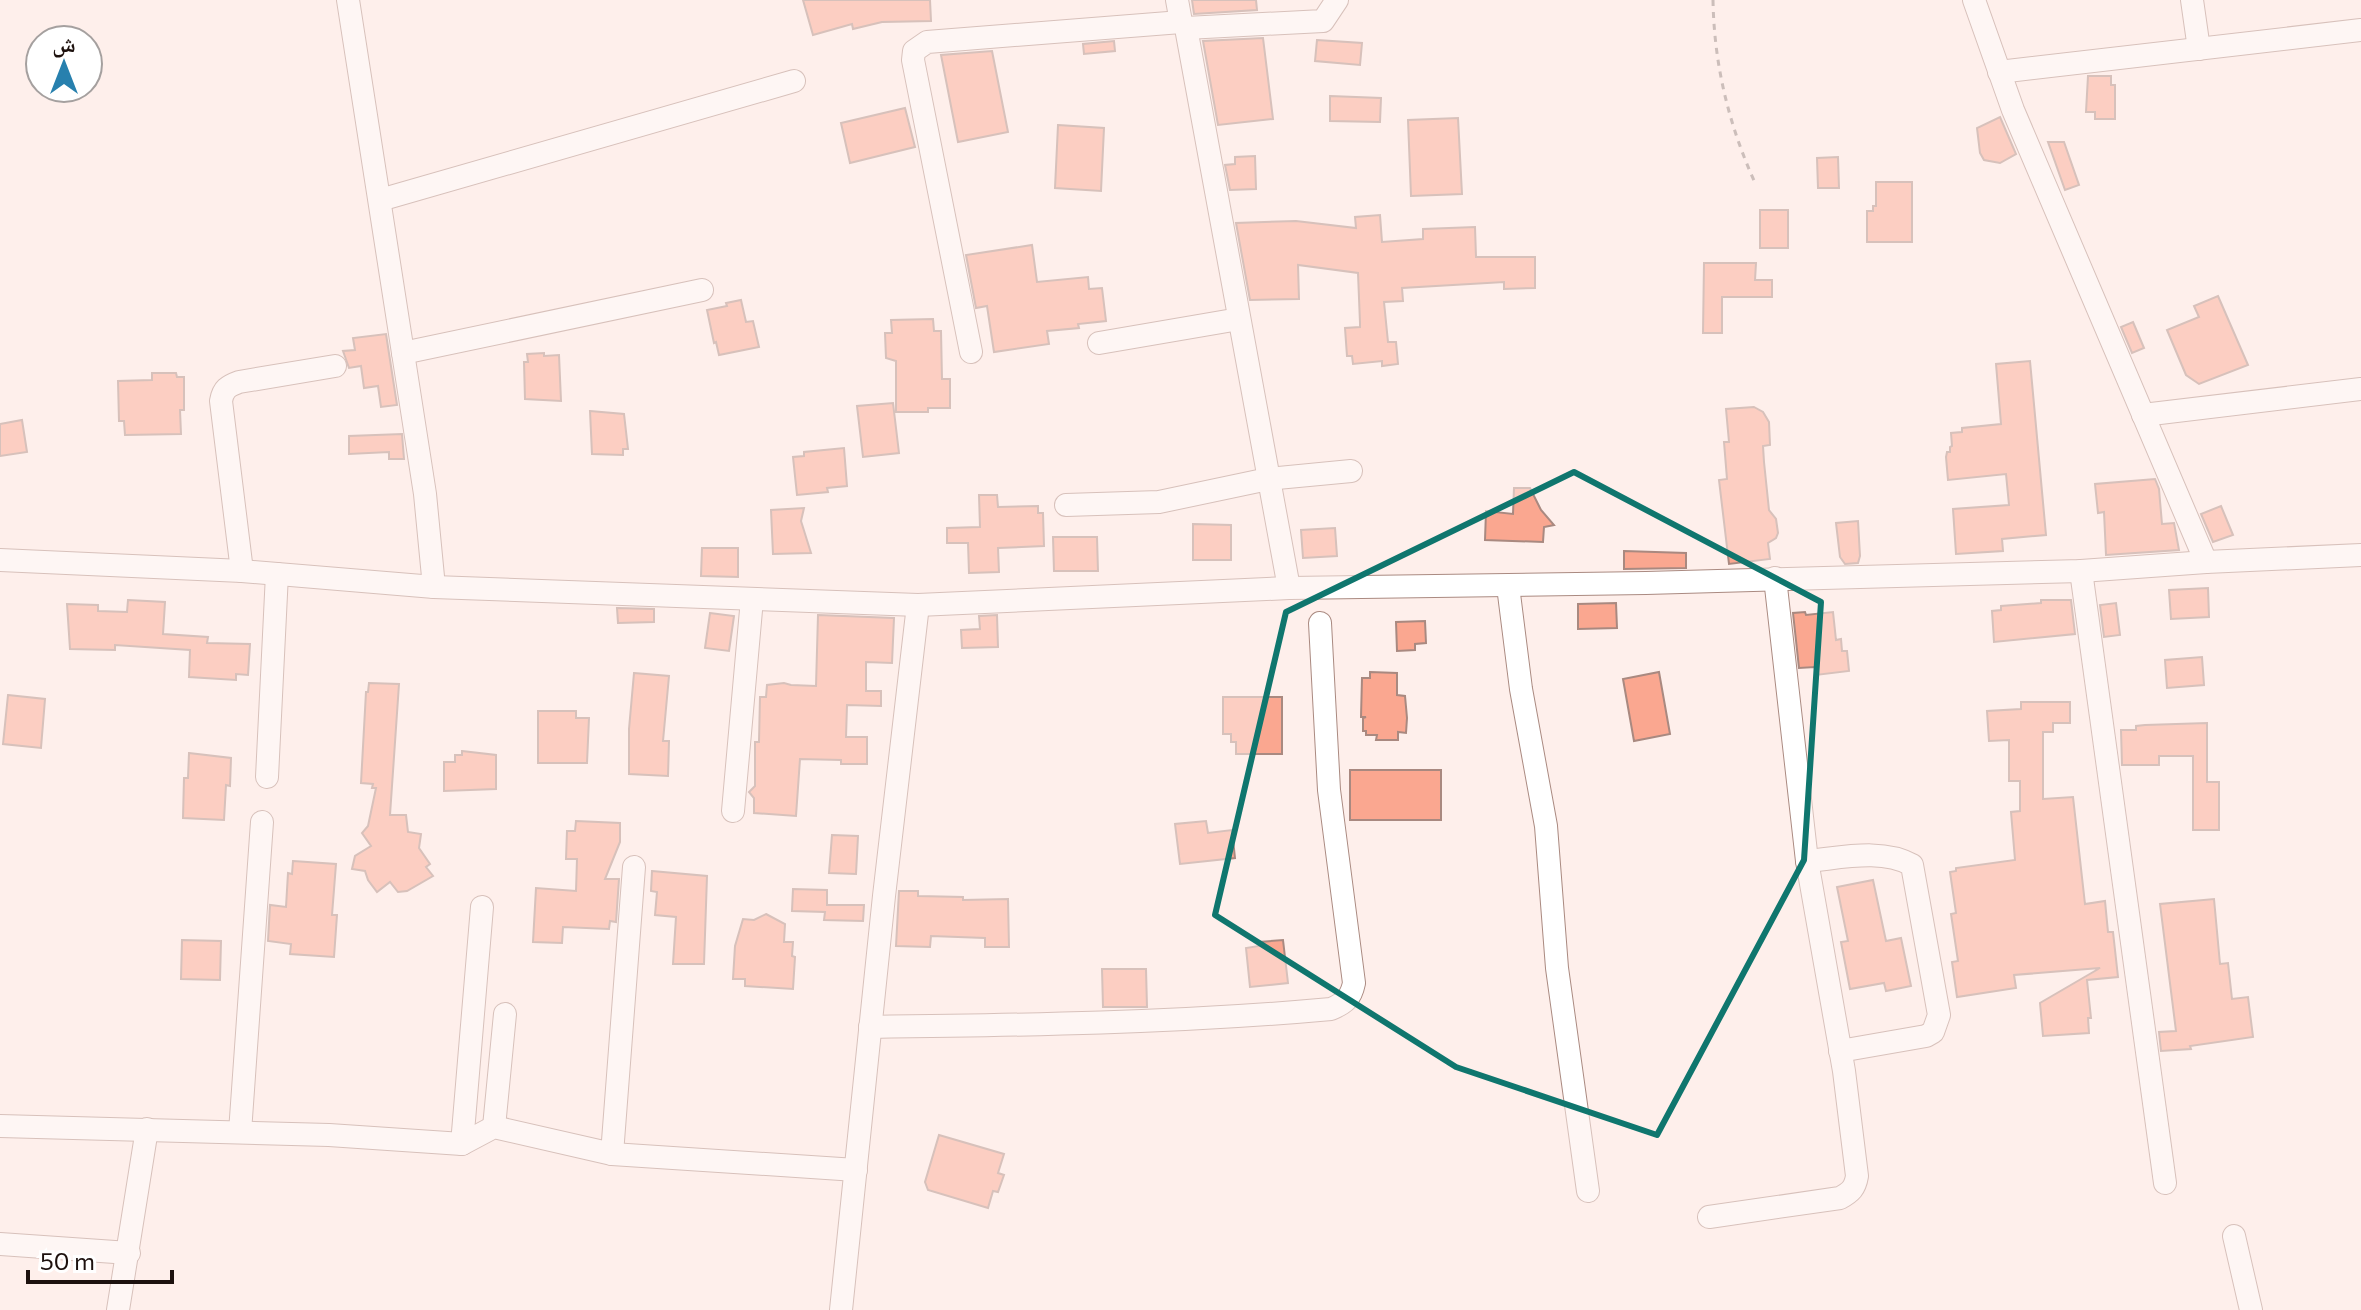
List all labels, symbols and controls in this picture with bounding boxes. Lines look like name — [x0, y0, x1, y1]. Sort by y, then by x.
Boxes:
north arrow — [24, 24, 104, 104]
text: ش — [52, 30, 76, 58]
scale bar — [28, 1234, 172, 1284]
text: 50 m — [40, 1246, 95, 1275]

